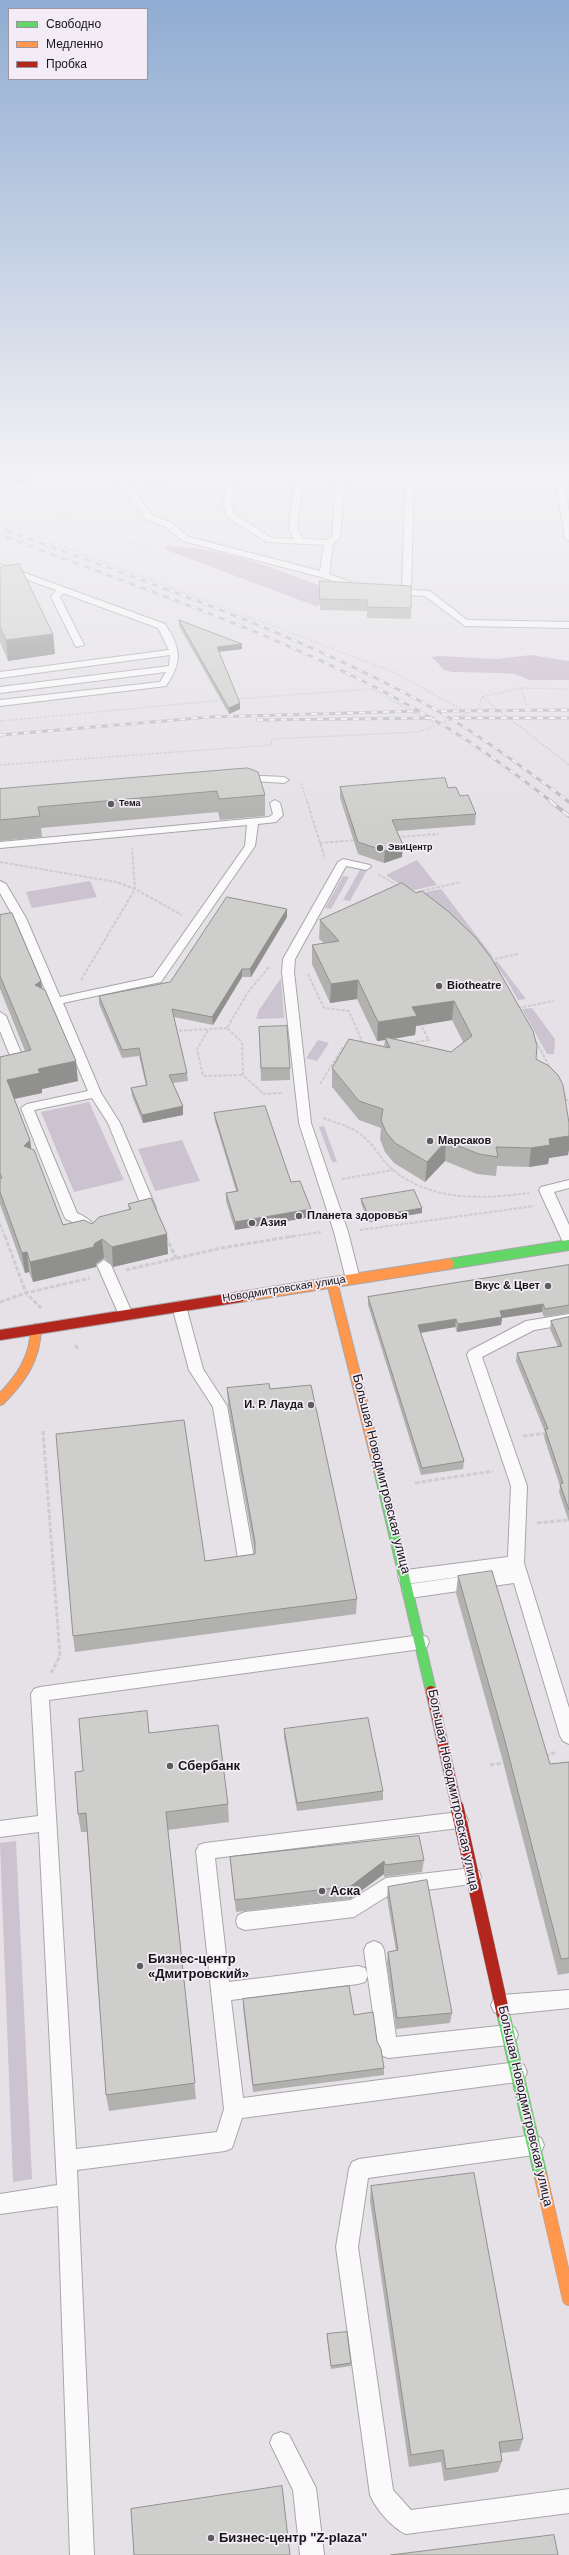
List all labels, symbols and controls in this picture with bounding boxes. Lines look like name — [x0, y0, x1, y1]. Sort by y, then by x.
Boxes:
legend — [8, 8, 148, 80]
text: Свободно — [46, 17, 101, 31]
text: Медленно — [46, 37, 103, 51]
text: Пробка — [46, 57, 87, 71]
marker: Тема — [106, 799, 116, 809]
place label: Тема — [119, 799, 140, 809]
marker: ЭвиЦентр — [375, 843, 385, 853]
place label: ЭвиЦентр — [388, 843, 432, 853]
place label: Biotheatre — [447, 979, 501, 993]
marker: Biotheatre — [434, 981, 444, 991]
place label: Марсаков — [438, 1134, 491, 1148]
marker: Марсаков — [425, 1136, 435, 1146]
place label: Планета здоровья — [307, 1209, 408, 1223]
marker: Планета здоровья — [294, 1211, 304, 1221]
place label: Азия — [260, 1216, 287, 1230]
marker: Азия — [247, 1218, 257, 1228]
street label: Новодмитровская улица — [221, 1273, 347, 1305]
place label: Вкус & Цвет — [475, 1279, 540, 1293]
marker: Вкус & Цвет — [543, 1281, 553, 1291]
street label: Большая Новодмитровская улица — [349, 1372, 413, 1576]
place label: И. Р. Лауда — [244, 1398, 303, 1412]
marker: И. Р. Лауда — [306, 1400, 316, 1410]
street label: Большая Новодмитровская улица — [424, 1688, 482, 1892]
place label: Сбербанк — [178, 1758, 240, 1774]
marker: Сбербанк — [165, 1761, 175, 1771]
place label: Аска — [330, 1883, 360, 1899]
marker: Аска — [317, 1886, 327, 1896]
place label: Бизнес-центр «Дмитровский» — [148, 1951, 249, 1982]
marker: Бизнес-центр «Дмитровский» — [135, 1961, 145, 1971]
street label: Большая Новодмитровская улица — [494, 2004, 556, 2208]
place label: Бизнес-центр "Z-plaza" — [219, 2530, 367, 2546]
marker: Бизнес-центр "Z-plaza" — [206, 2533, 216, 2543]

